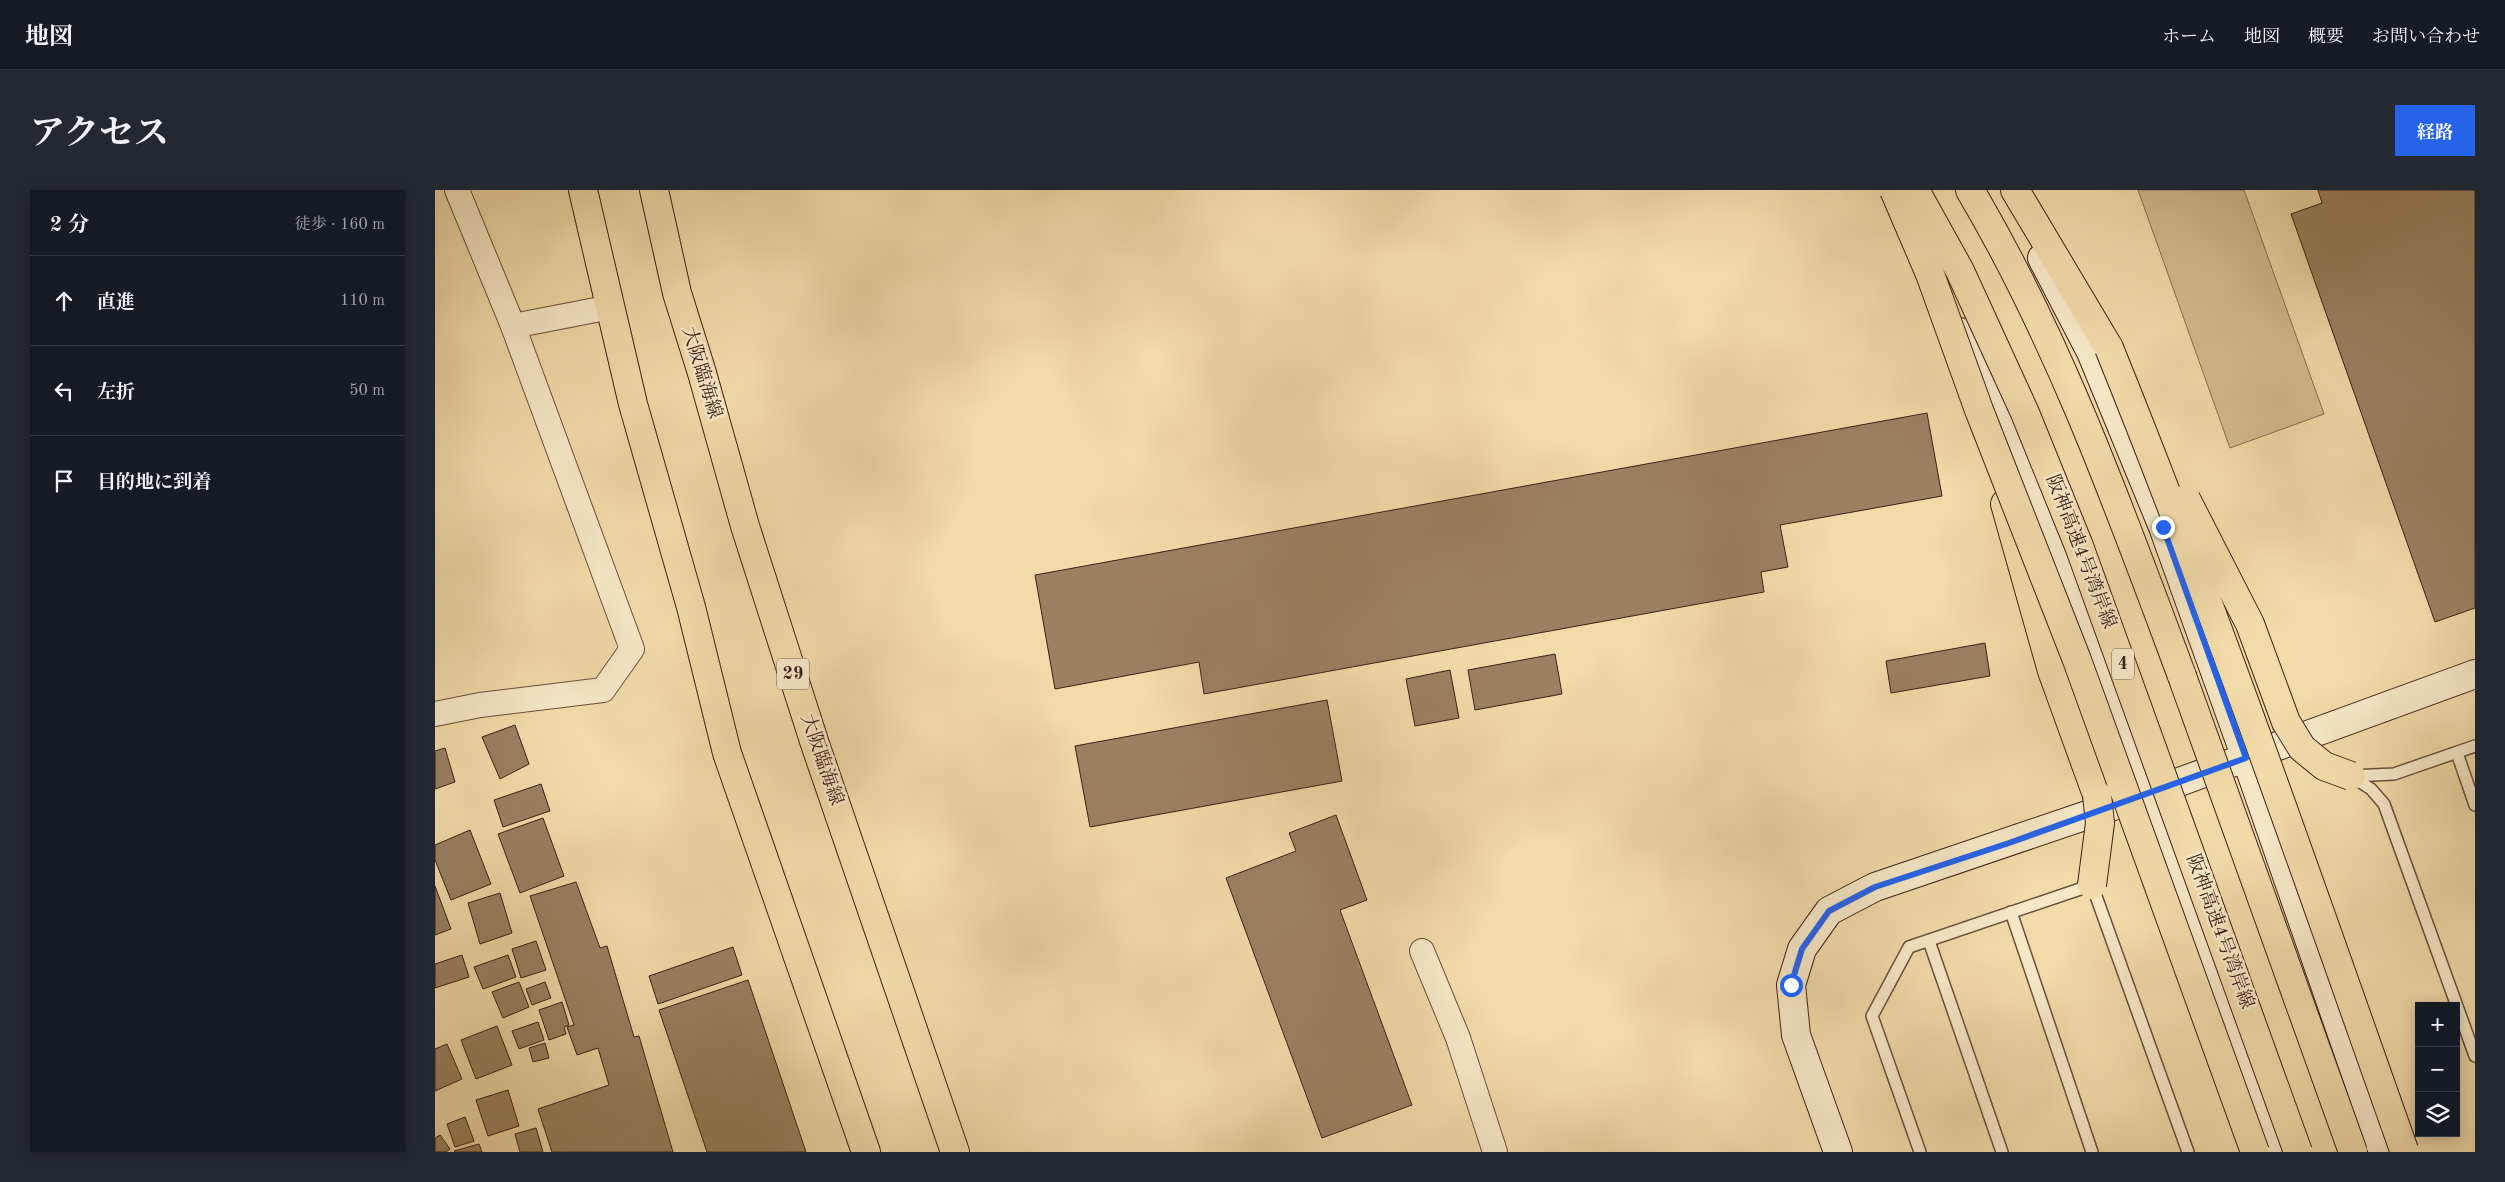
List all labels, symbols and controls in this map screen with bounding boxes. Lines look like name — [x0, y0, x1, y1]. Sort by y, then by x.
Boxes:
text: 地図 — [25, 26, 73, 50]
text: ホーム — [2162, 28, 2216, 46]
text: 地図 — [2244, 28, 2280, 46]
text: 概要 — [2308, 28, 2344, 46]
text: お問い合わせ — [2372, 28, 2480, 46]
button: 経路 — [2395, 105, 2475, 156]
text: アクセス — [30, 117, 169, 152]
text: 2 分 — [50, 215, 89, 236]
text: 徒歩 · 160 m — [295, 217, 385, 233]
icon: ahead — [50, 287, 78, 315]
text: 110 m — [340, 293, 385, 309]
text: 直進 — [97, 294, 135, 313]
street label: 大阪臨海線 — [678, 324, 727, 421]
icon: left — [50, 377, 78, 405]
text: 50 m — [349, 383, 385, 399]
text: 左折 — [97, 384, 135, 403]
icon: arrive — [50, 467, 78, 495]
street label: 阪神高速4号湾岸線 — [2042, 471, 2121, 632]
text: 目的地に到着 — [97, 474, 211, 493]
route end — [2152, 516, 2175, 539]
road number: 4 — [2112, 648, 2134, 679]
road number: 29 — [777, 658, 809, 689]
street label: 大阪臨海線 — [797, 711, 848, 808]
street label: 阪神高速4号湾岸線 — [2182, 851, 2259, 1012]
route start — [1780, 974, 1803, 997]
map controls — [2415, 1002, 2460, 1137]
button: + — [2415, 1002, 2460, 1047]
button: − — [2415, 1047, 2460, 1092]
button: layers — [2415, 1092, 2460, 1137]

